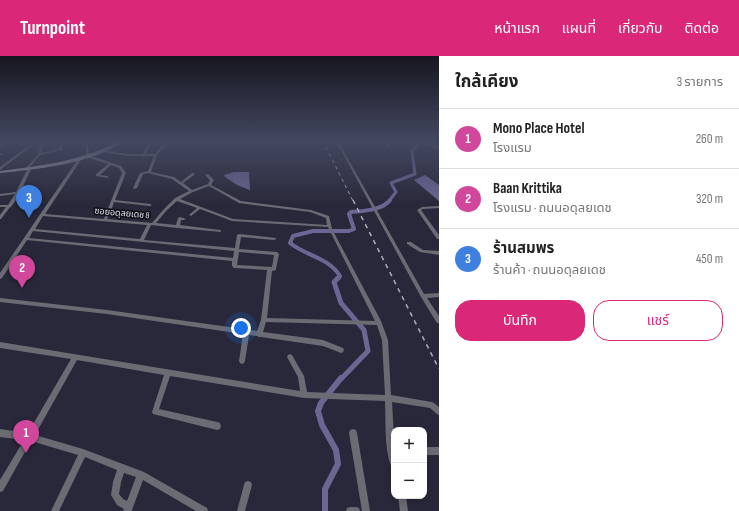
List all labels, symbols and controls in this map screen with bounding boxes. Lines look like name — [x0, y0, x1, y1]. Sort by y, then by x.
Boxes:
text: Turnpoint — [20, 17, 85, 40]
text: หน้าแรก — [494, 20, 540, 37]
text: แผนที่ — [562, 20, 596, 37]
text: เกี่ยวกับ — [618, 20, 663, 37]
text: ติดต่อ — [685, 20, 719, 37]
text: ใกล้เคียง — [455, 72, 518, 92]
text: 3 รายการ — [677, 74, 723, 90]
text: Mono Place Hotel — [493, 119, 584, 138]
text: 1 — [465, 131, 471, 147]
text: 260 m — [696, 131, 723, 147]
text: โรงแรม — [493, 140, 532, 156]
text: Baan Krittika — [493, 179, 562, 198]
pin: 3 — [16, 185, 42, 218]
text: 2 — [465, 191, 471, 207]
text: 320 m — [696, 191, 723, 207]
text: โรงแรม · ถนนอดุลยเดช — [493, 200, 612, 216]
street label: ซอยอดุลยเดช 8 — [94, 206, 150, 221]
text: ร้านสมพร — [493, 239, 554, 258]
text: 3 — [465, 251, 471, 267]
text: 450 m — [696, 251, 723, 267]
pin: 2 — [9, 255, 35, 288]
text: ร้านค้า · ถนนอดุลยเดช — [493, 262, 606, 278]
button: บันทึก — [455, 300, 585, 341]
button: แชร์ — [593, 300, 723, 341]
your location — [231, 318, 251, 338]
pin: 1 — [13, 420, 39, 453]
map controls — [391, 427, 427, 499]
button: + — [391, 427, 427, 463]
button: − — [391, 463, 427, 499]

